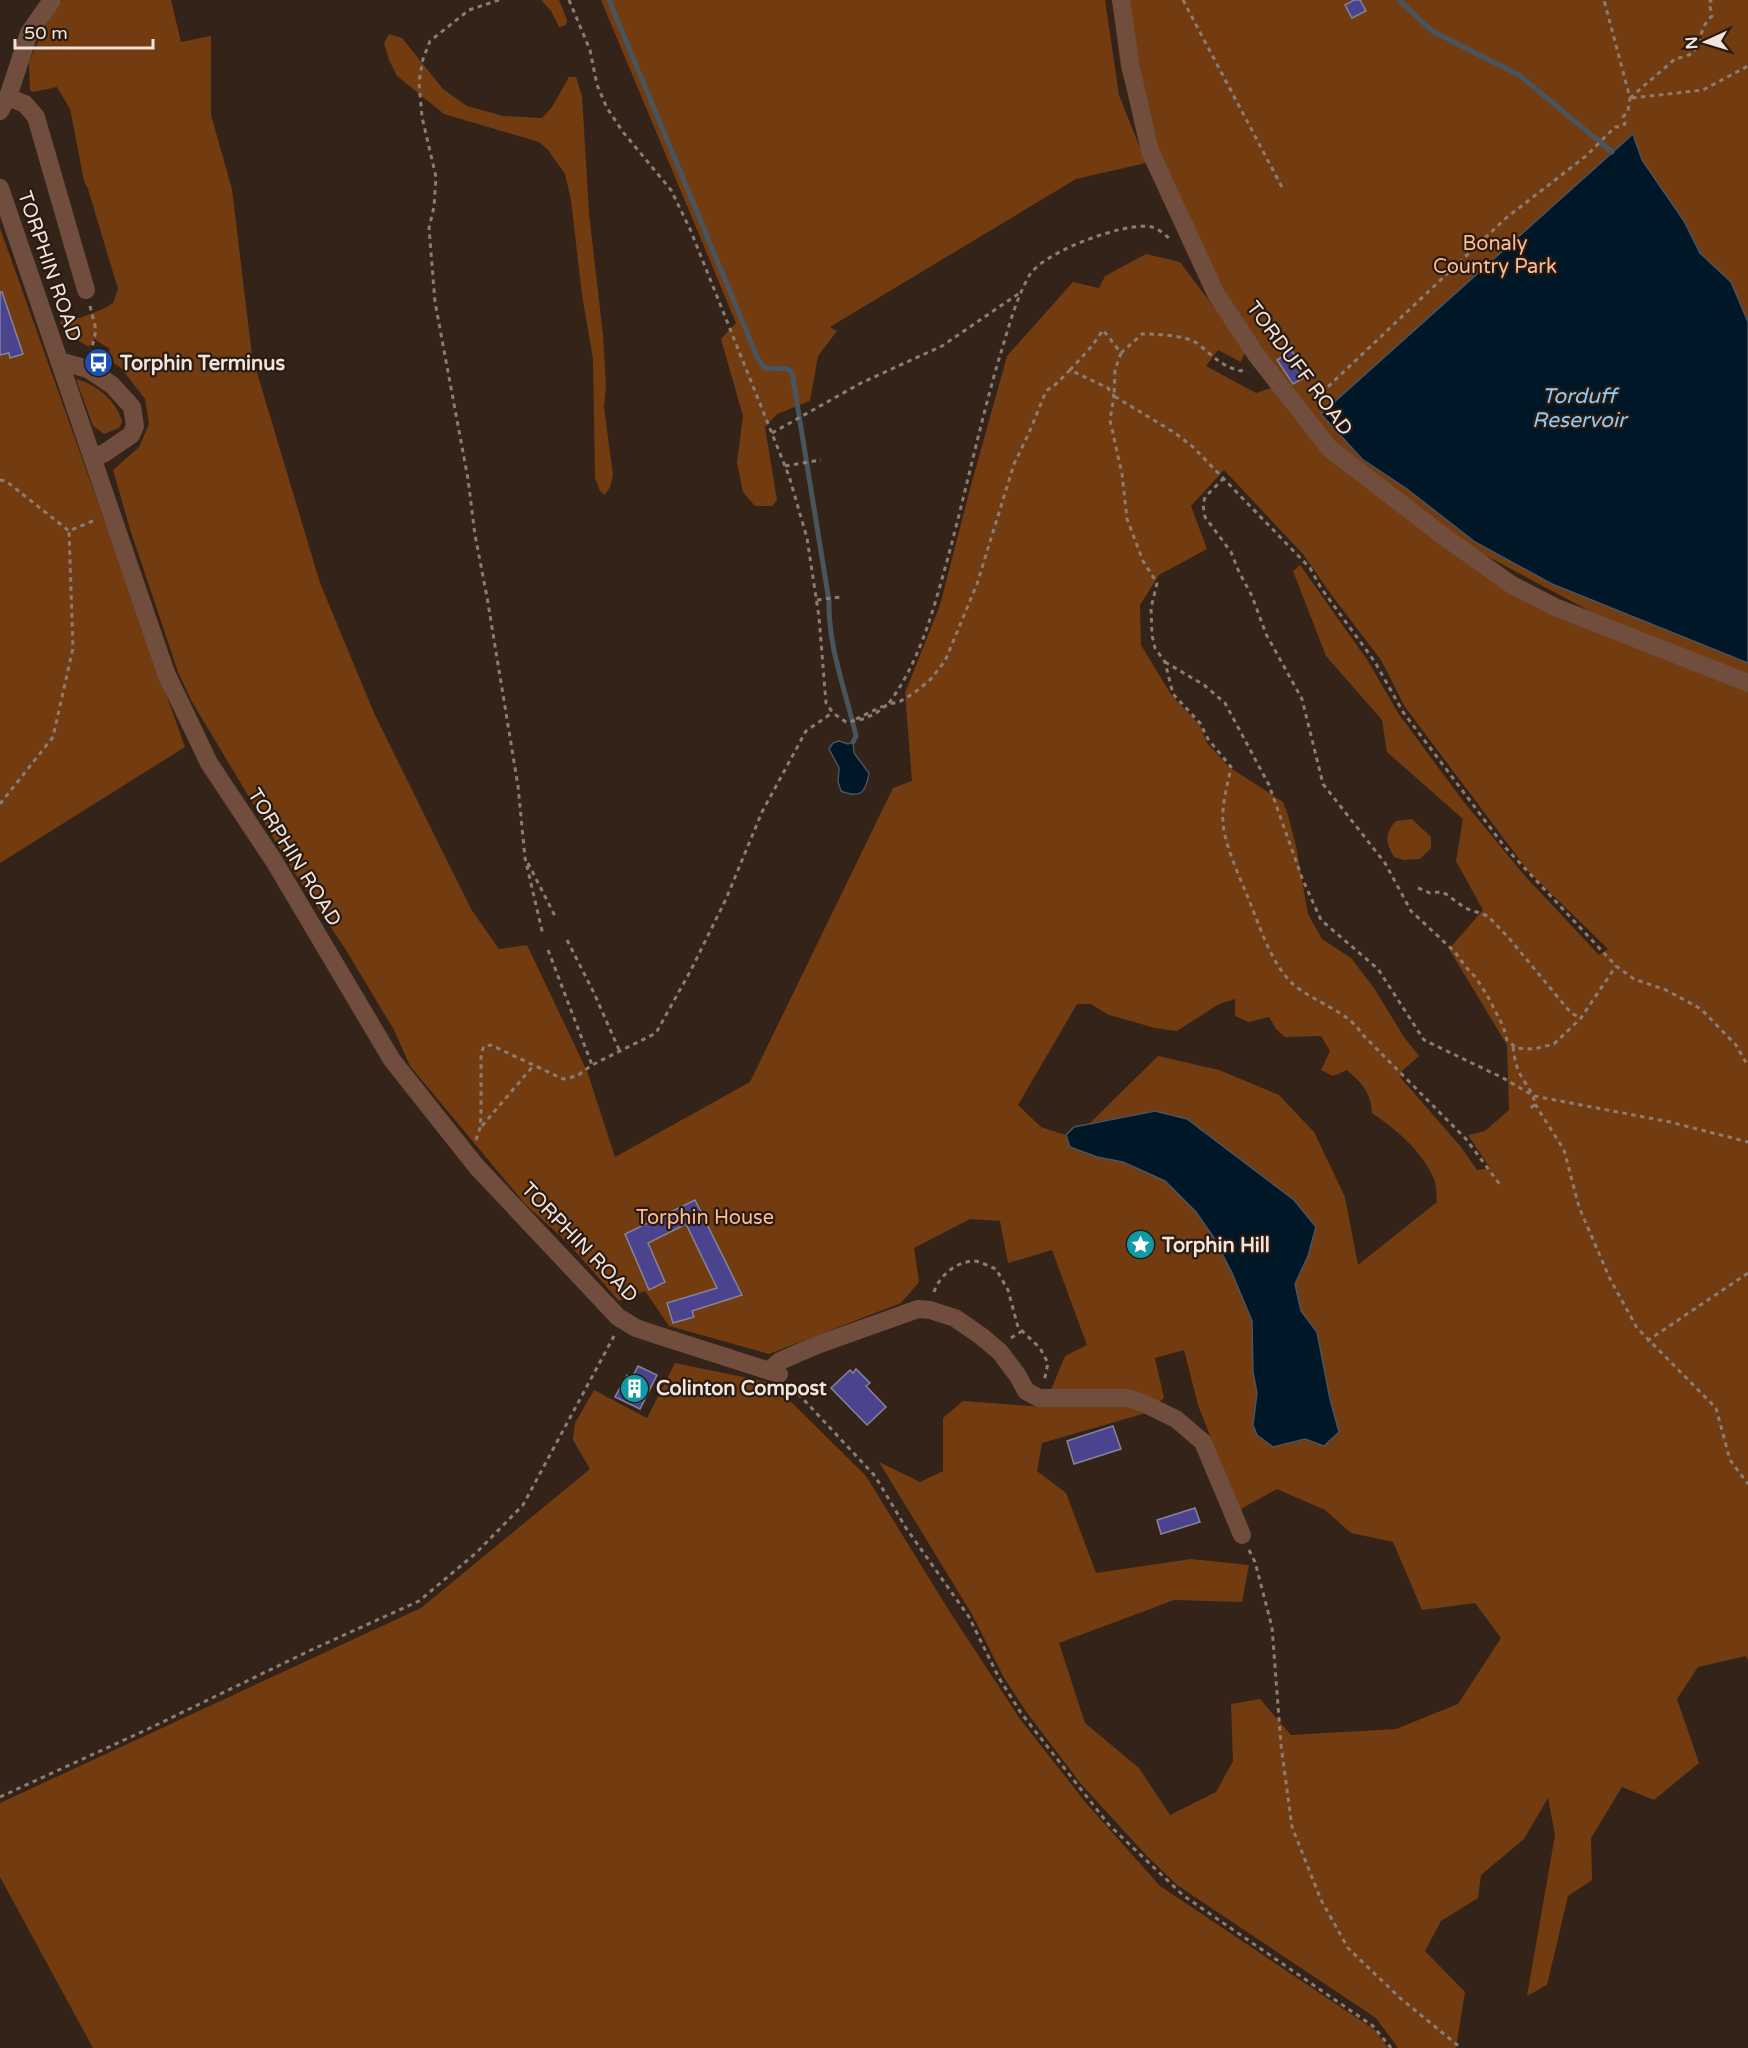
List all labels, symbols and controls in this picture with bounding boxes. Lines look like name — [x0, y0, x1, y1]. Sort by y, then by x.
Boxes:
scale bar — [15, 12, 153, 50]
north arrow — [1676, 12, 1736, 72]
text: 50 m — [24, 22, 68, 44]
text: N — [1682, 36, 1702, 50]
street label: TORPHIN ROAD — [12, 188, 86, 345]
park label: Bonaly Country Park — [1433, 232, 1557, 279]
street label: TORDUFF ROAD — [1241, 297, 1358, 441]
bus stop icon: Torphin Terminus — [83, 347, 115, 379]
place label: Torphin Terminus — [119, 352, 285, 376]
water label: Torduff Reservoir — [1532, 384, 1629, 433]
street label: TORPHIN ROAD — [242, 784, 346, 931]
street label: TORPHIN ROAD — [516, 1178, 643, 1308]
park label: Torphin House — [636, 1206, 774, 1230]
place icon: Torphin Hill — [1125, 1229, 1157, 1261]
place label: Torphin Hill — [1161, 1234, 1270, 1258]
building icon: Colinton Compost — [619, 1372, 651, 1404]
place label: Colinton Compost — [656, 1377, 827, 1401]

